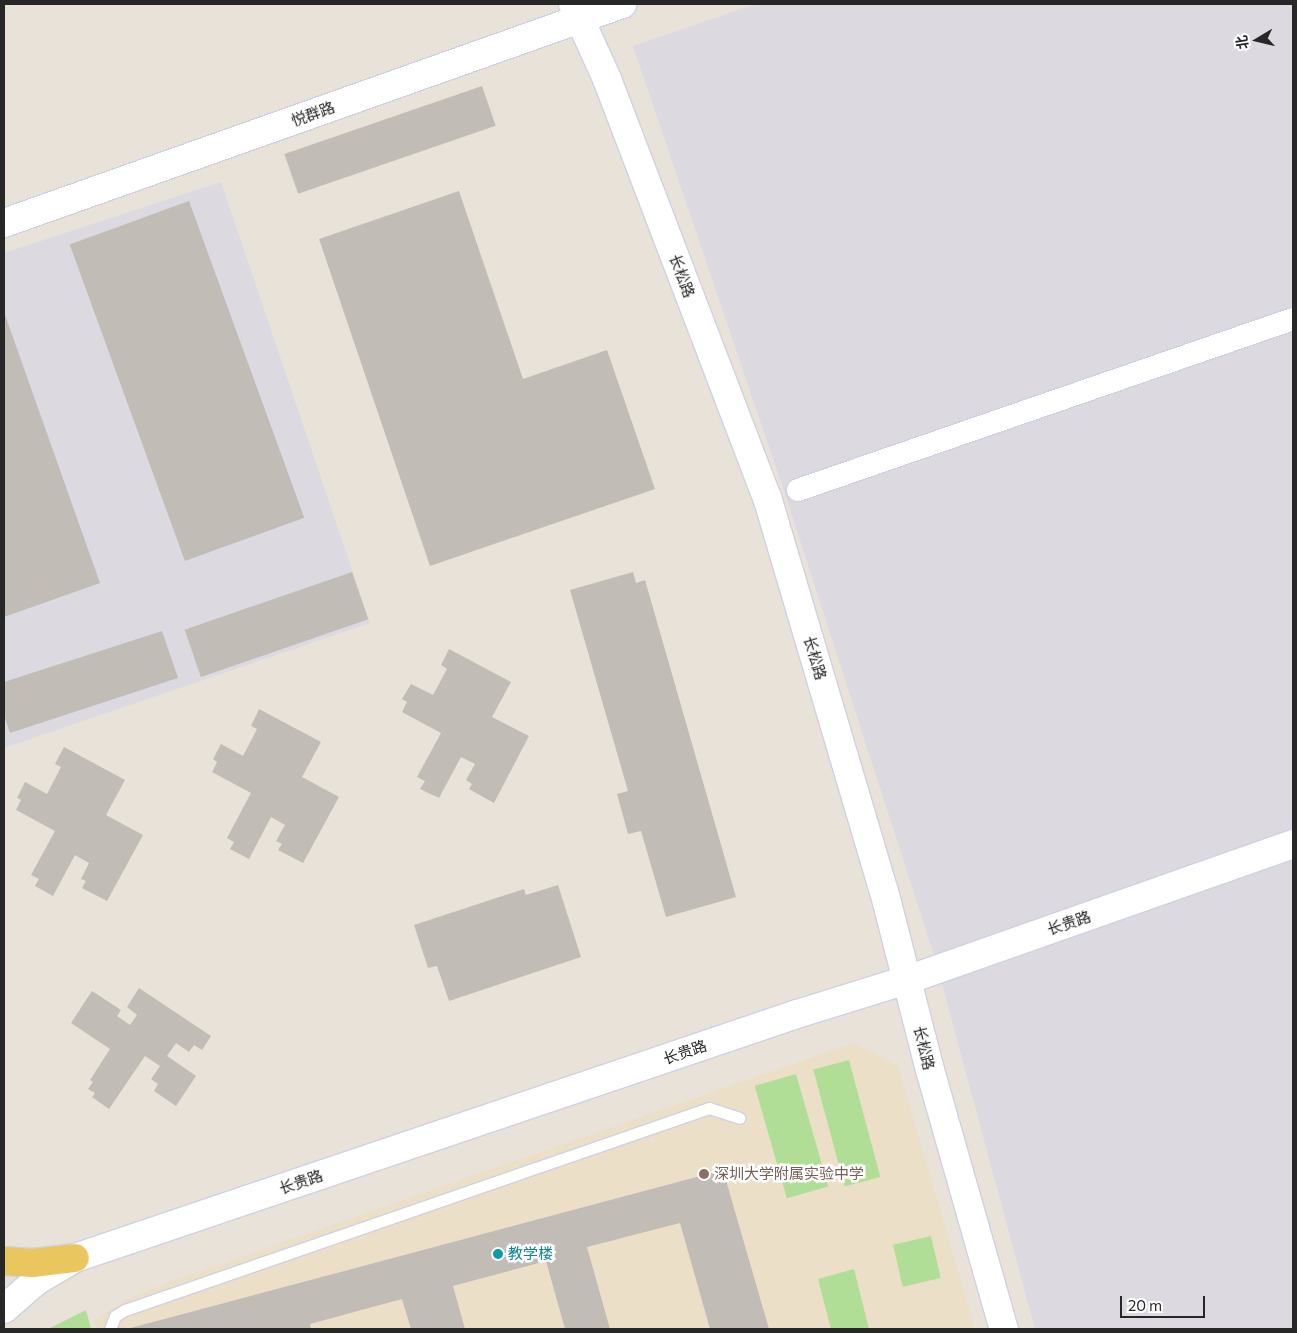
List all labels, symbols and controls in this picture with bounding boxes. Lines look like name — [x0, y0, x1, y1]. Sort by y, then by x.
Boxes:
north arrow — [1232, 15, 1282, 65]
text: 北 — [1232, 34, 1251, 51]
street label: 悦群路 — [289, 98, 337, 130]
street label: 长松路 — [666, 252, 698, 300]
street label: 长松路 — [800, 634, 830, 682]
street label: 长贵路 — [1045, 907, 1093, 939]
street label: 长松路 — [910, 1024, 938, 1072]
street label: 长贵路 — [661, 1036, 709, 1068]
place label: 深圳大学附属实验中学 — [714, 1165, 864, 1183]
street label: 长贵路 — [277, 1166, 325, 1198]
marker: 深圳大学附属实验中学 — [698, 1168, 710, 1180]
place label: 教学楼 — [508, 1245, 553, 1263]
marker: 教学楼 — [492, 1248, 504, 1260]
scale bar — [1122, 1286, 1207, 1318]
text: 20 m — [1128, 1296, 1162, 1314]

